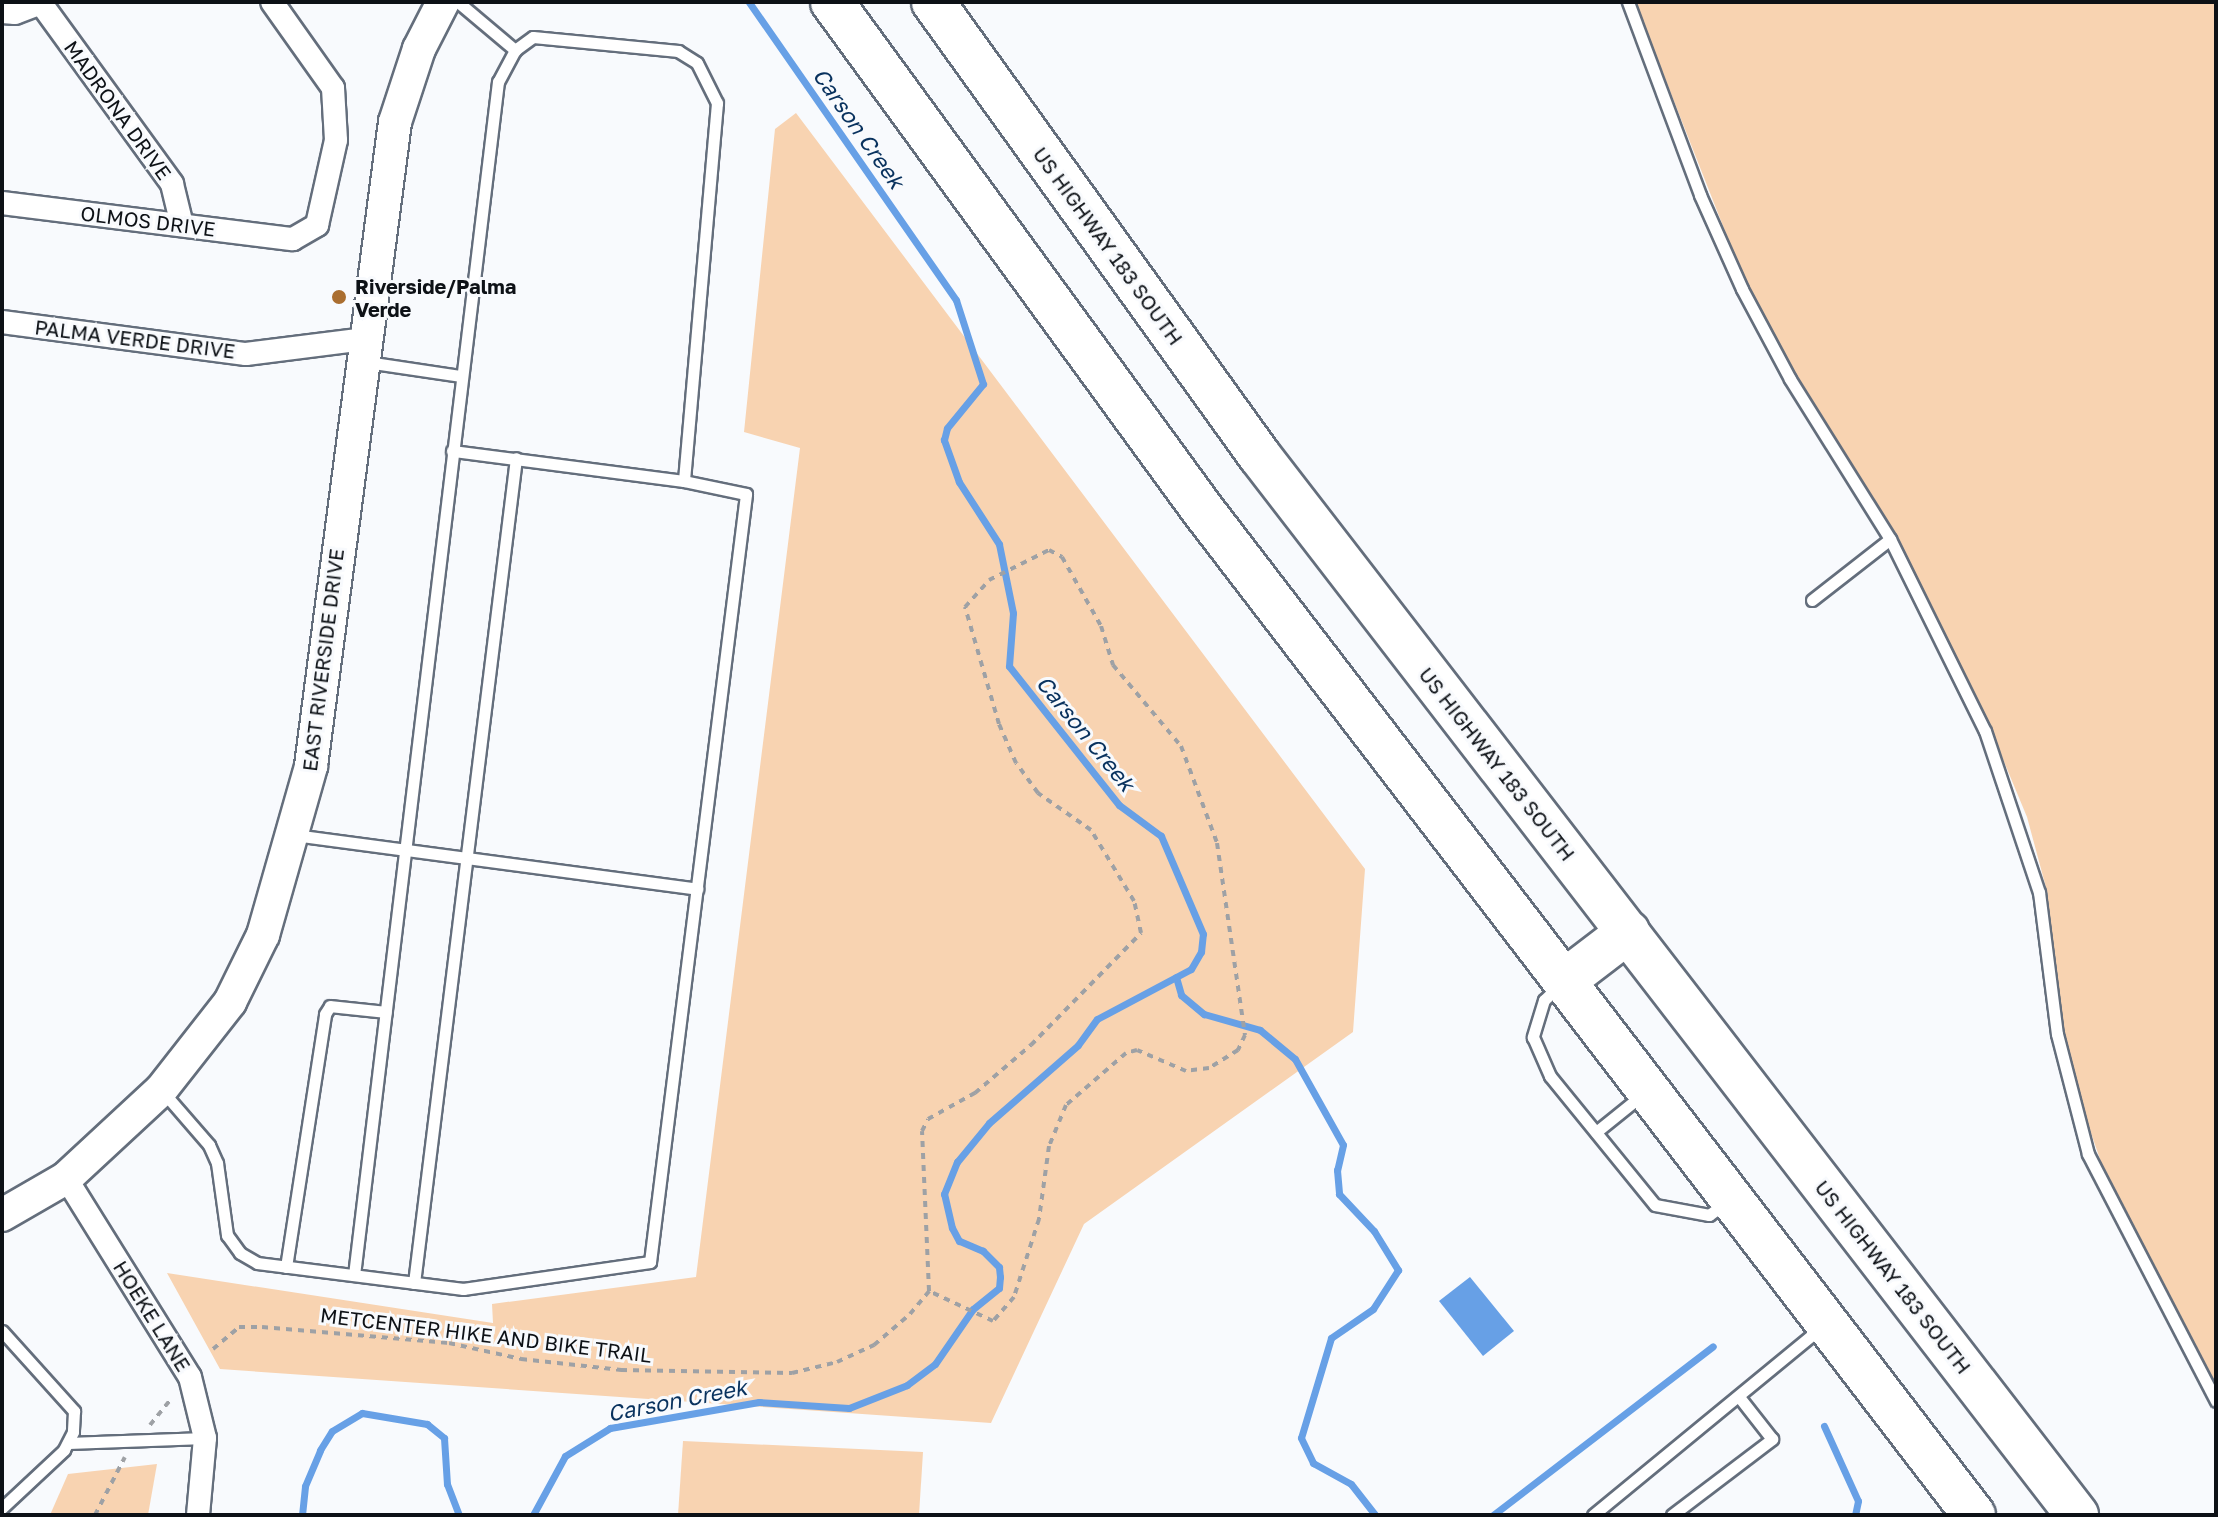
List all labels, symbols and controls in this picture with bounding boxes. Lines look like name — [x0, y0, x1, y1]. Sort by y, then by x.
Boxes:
street label: MADRONA DRIVE — [59, 36, 177, 184]
water label: Carson Creek — [808, 63, 910, 193]
street label: US HIGHWAY 183 SOUTH — [1028, 142, 1188, 350]
street label: OLMOS DRIVE — [79, 201, 217, 241]
place label: Riverside/Palma Verde — [355, 274, 516, 321]
marker: Riverside/Palma Verde — [330, 288, 348, 306]
street label: PALMA VERDE DRIVE — [33, 315, 237, 363]
street label: EAST RIVERSIDE DRIVE — [297, 547, 349, 773]
street label: US HIGHWAY 183 SOUTH — [1414, 663, 1580, 865]
water label: Carson Creek — [1031, 670, 1141, 796]
street label: US HIGHWAY 183 SOUTH — [1810, 1176, 1976, 1378]
street label: HOEKE LANE — [108, 1256, 196, 1376]
street label: METCENTER HIKE AND BIKE TRAIL — [319, 1303, 653, 1367]
water label: Carson Creek — [605, 1374, 749, 1426]

